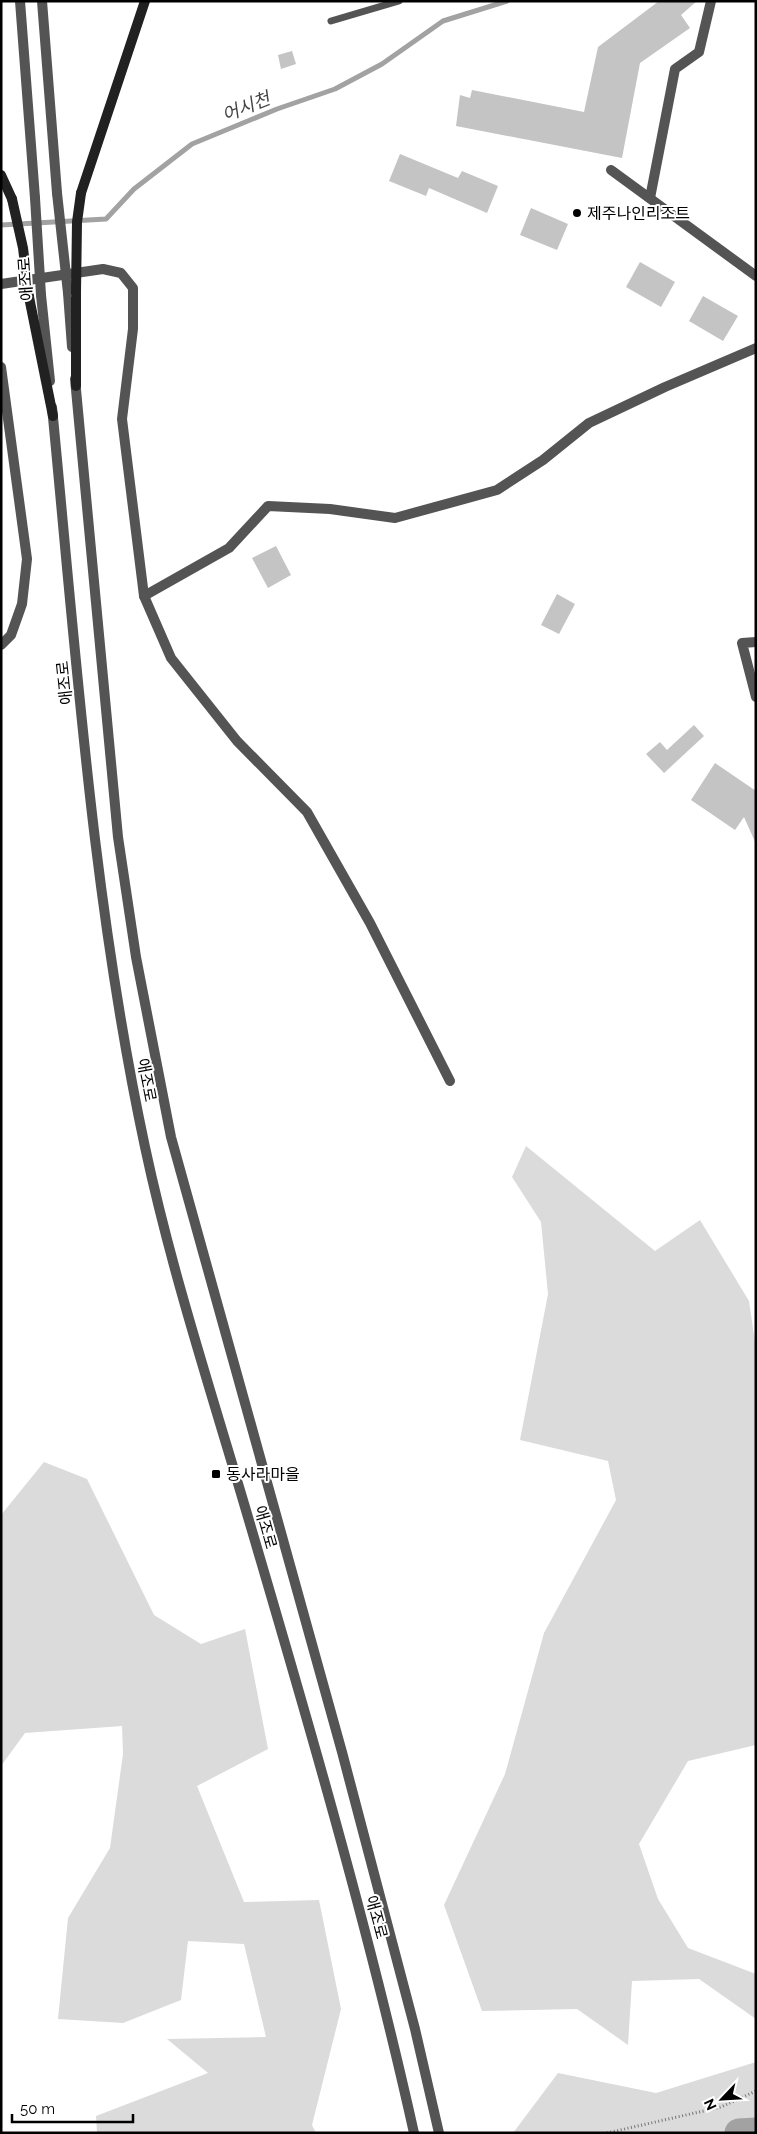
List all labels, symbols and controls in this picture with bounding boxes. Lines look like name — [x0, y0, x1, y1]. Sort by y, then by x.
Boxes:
water label: 어시천 — [219, 87, 275, 126]
place label: 제주나인리조트 — [587, 204, 690, 223]
marker: 제주나인리조트 — [571, 207, 583, 219]
street label: 애조로 — [14, 256, 37, 302]
street label: 애조로 — [53, 660, 76, 706]
street label: 애조로 — [133, 1057, 160, 1104]
place label: 동사라마을 — [226, 1465, 300, 1484]
marker: 동사라마을 — [210, 1468, 222, 1480]
street label: 애조로 — [250, 1503, 281, 1551]
street label: 애조로 — [362, 1893, 391, 1941]
north arrow — [697, 2074, 747, 2124]
scale bar — [12, 2092, 134, 2124]
text: N — [701, 2096, 720, 2113]
text: 50 m — [20, 2100, 55, 2118]

